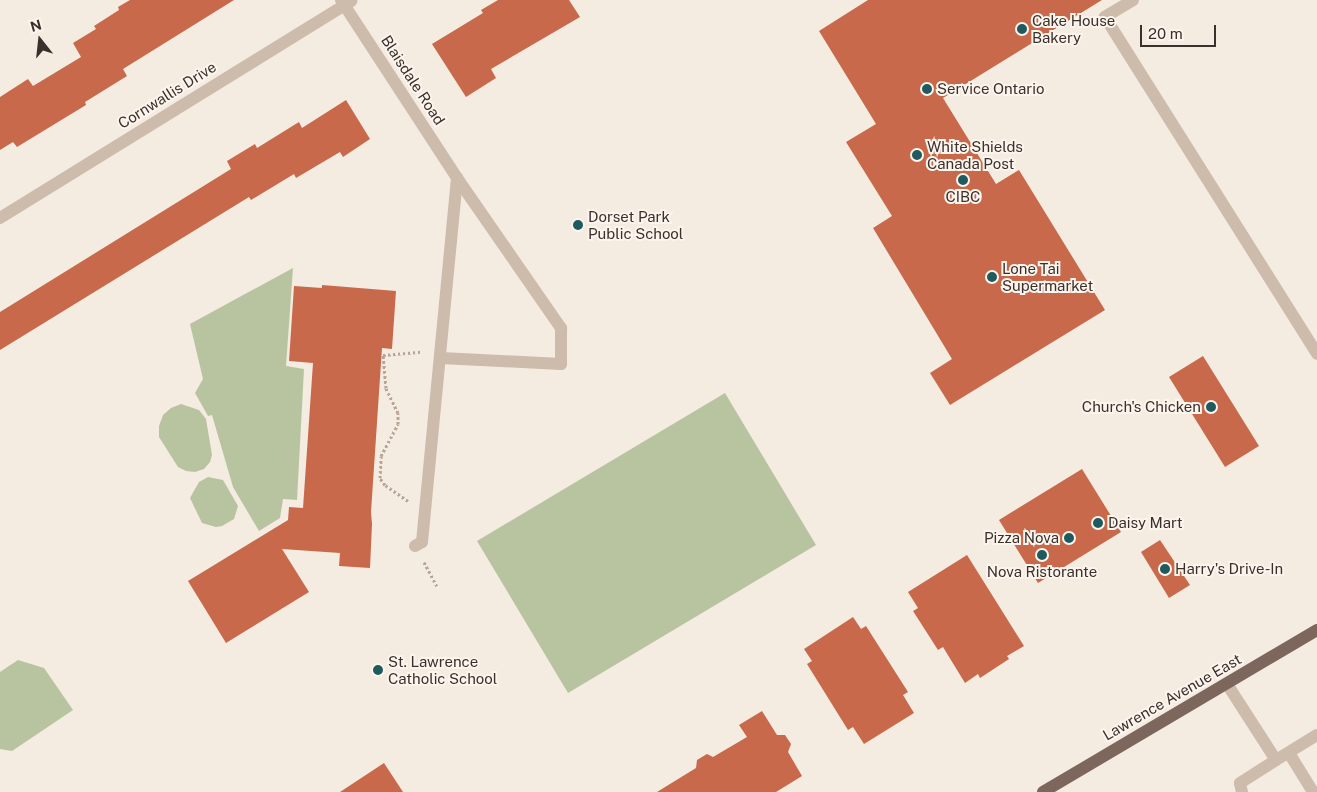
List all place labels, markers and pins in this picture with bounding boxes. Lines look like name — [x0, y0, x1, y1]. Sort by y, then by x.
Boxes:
place label: Cake House Bakery — [1032, 11, 1115, 46]
marker: Cake House Bakery — [1016, 23, 1028, 35]
place label: Service Ontario — [937, 80, 1045, 98]
marker: Service Ontario — [921, 83, 933, 95]
place label: White Shields Canada Post — [927, 137, 1023, 172]
marker: White Shields Canada Post — [911, 149, 923, 161]
marker: CIBC — [957, 174, 969, 186]
place label: CIBC — [946, 188, 980, 206]
place label: Dorset Park Public School — [588, 207, 683, 242]
marker: Dorset Park Public School — [572, 219, 584, 231]
place label: Lone Tai Supermarket — [1002, 259, 1093, 294]
marker: Lone Tai Supermarket — [986, 271, 998, 283]
place label: Church's Chicken — [1082, 398, 1201, 416]
marker: Church's Chicken — [1205, 401, 1217, 413]
place label: Daisy Mart — [1108, 514, 1183, 532]
marker: Daisy Mart — [1092, 517, 1104, 529]
place label: Pizza Nova — [984, 529, 1059, 547]
marker: Pizza Nova — [1063, 532, 1075, 544]
marker: Nova Ristorante — [1036, 549, 1048, 561]
place label: Harry's Drive-In — [1175, 560, 1283, 578]
place label: Nova Ristorante — [987, 563, 1097, 581]
marker: Harry's Drive-In — [1159, 563, 1171, 575]
place label: St. Lawrence Catholic School — [388, 652, 497, 687]
marker: St. Lawrence Catholic School — [372, 664, 384, 676]

